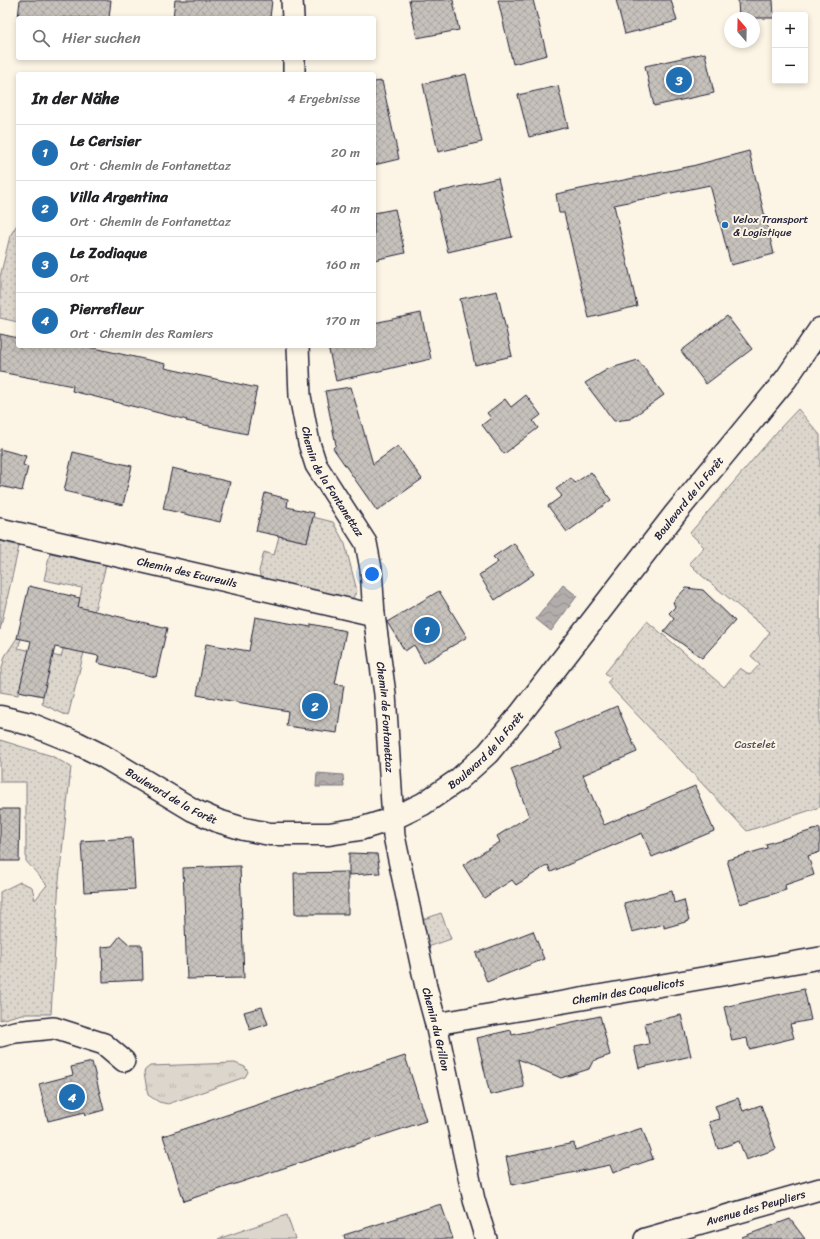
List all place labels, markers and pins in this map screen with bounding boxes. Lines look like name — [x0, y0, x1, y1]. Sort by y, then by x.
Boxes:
pin: 3 — [666, 65, 692, 95]
place label: Velox Transport & Logistique — [733, 210, 809, 242]
marker: Velox Transport & Logistique — [720, 220, 730, 230]
pin: 1 — [414, 615, 440, 645]
pin: 2 — [302, 691, 328, 721]
pin: 4 — [59, 1082, 85, 1112]

